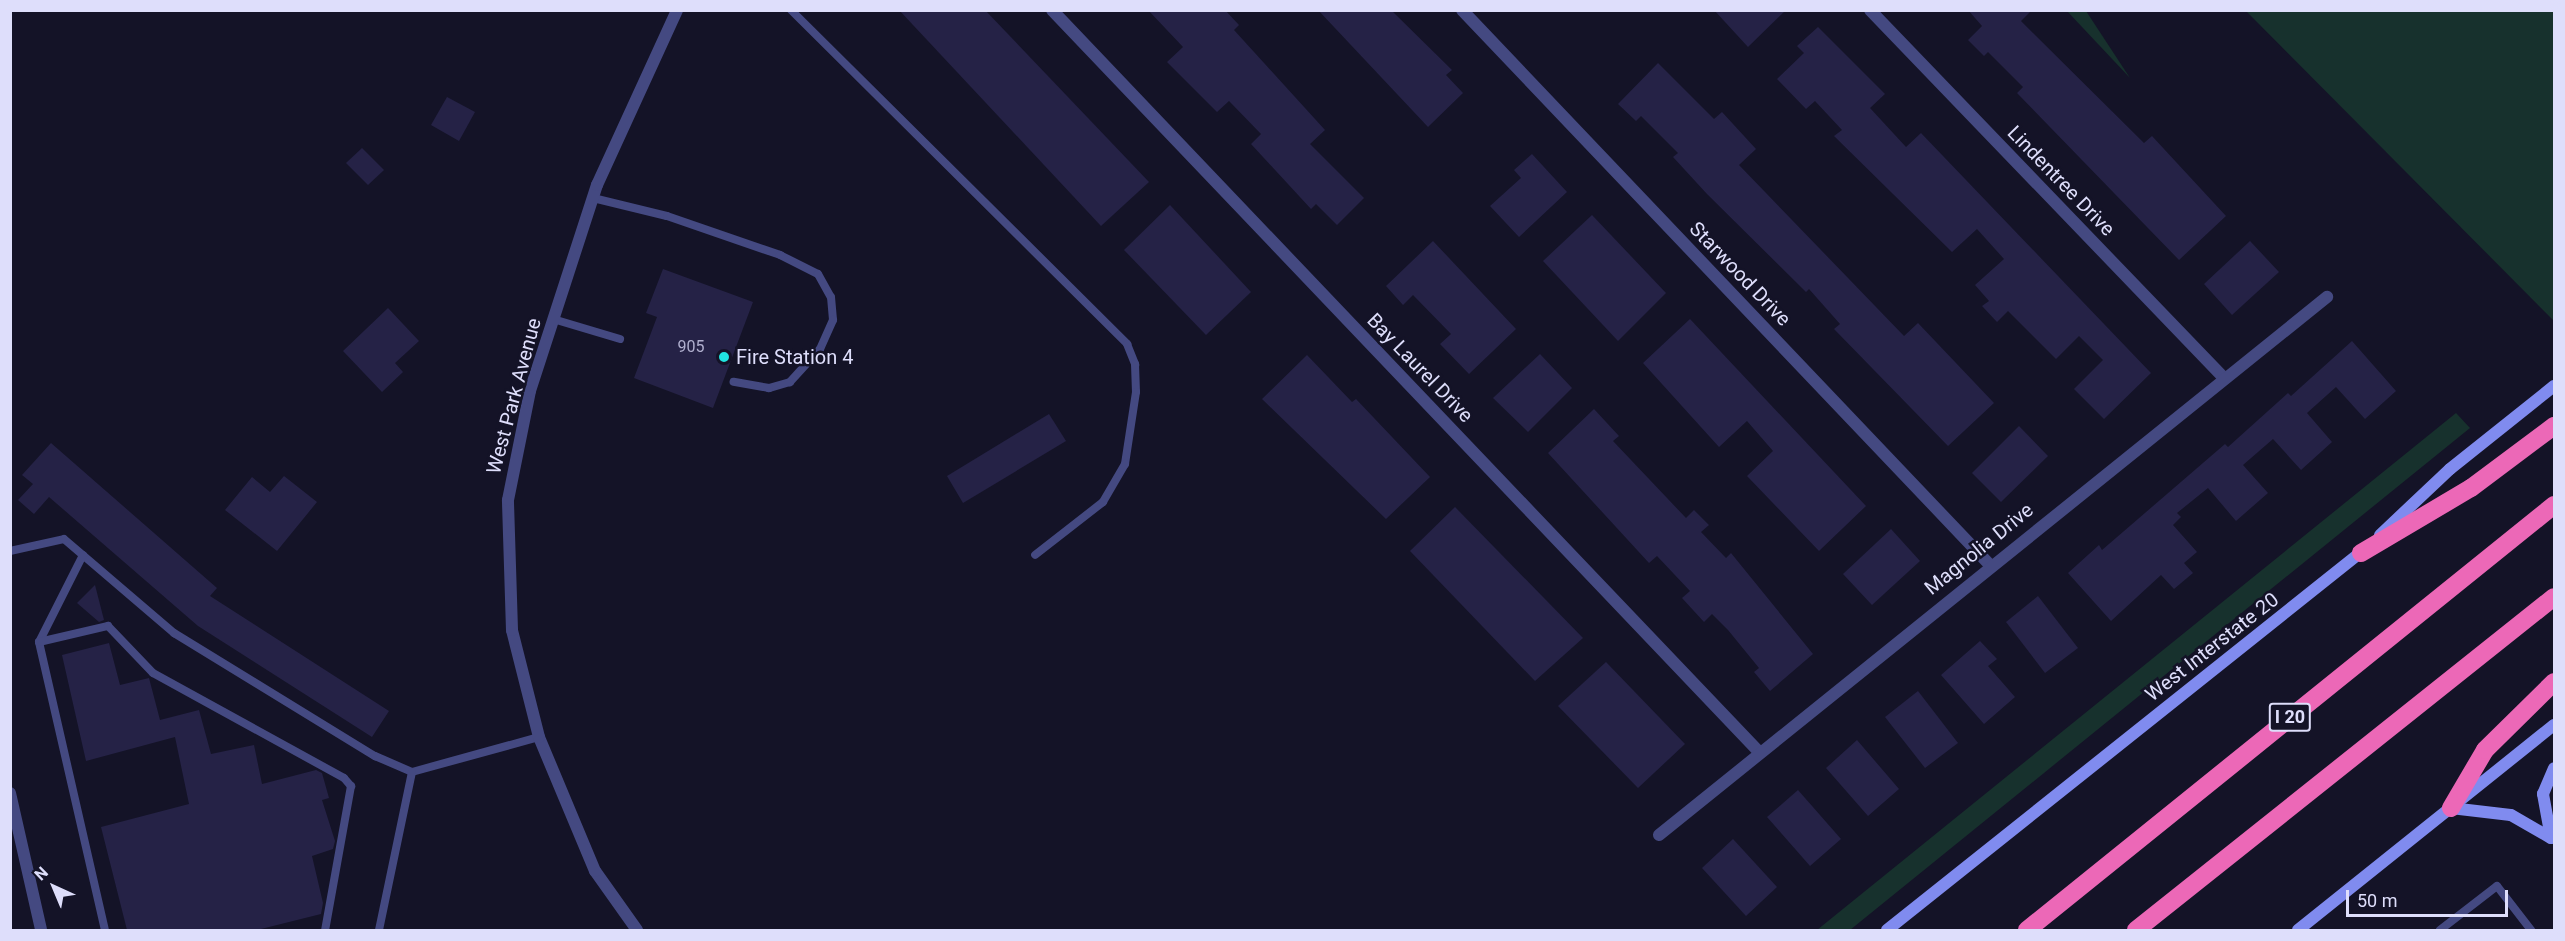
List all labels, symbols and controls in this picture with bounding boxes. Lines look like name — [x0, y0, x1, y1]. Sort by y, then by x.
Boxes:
street label: Lindentree Drive — [2002, 121, 2120, 241]
street label: Starwood Drive — [1684, 217, 1796, 331]
street label: Bay Laurel Drive — [1362, 309, 1478, 427]
street label: West Park Avenue — [482, 315, 546, 477]
house number: 905 — [678, 337, 704, 357]
place label: Fire Station 4 — [736, 345, 853, 369]
marker: Fire Station 4 — [717, 350, 731, 364]
street label: Magnolia Drive — [1920, 498, 2038, 600]
street label: West Interstate 20 — [2141, 587, 2283, 707]
road number: I 20 — [2268, 702, 2312, 732]
north arrow — [24, 857, 84, 917]
text: N — [30, 863, 52, 884]
scale bar — [2349, 878, 2511, 916]
text: 50 m — [2357, 890, 2397, 911]

